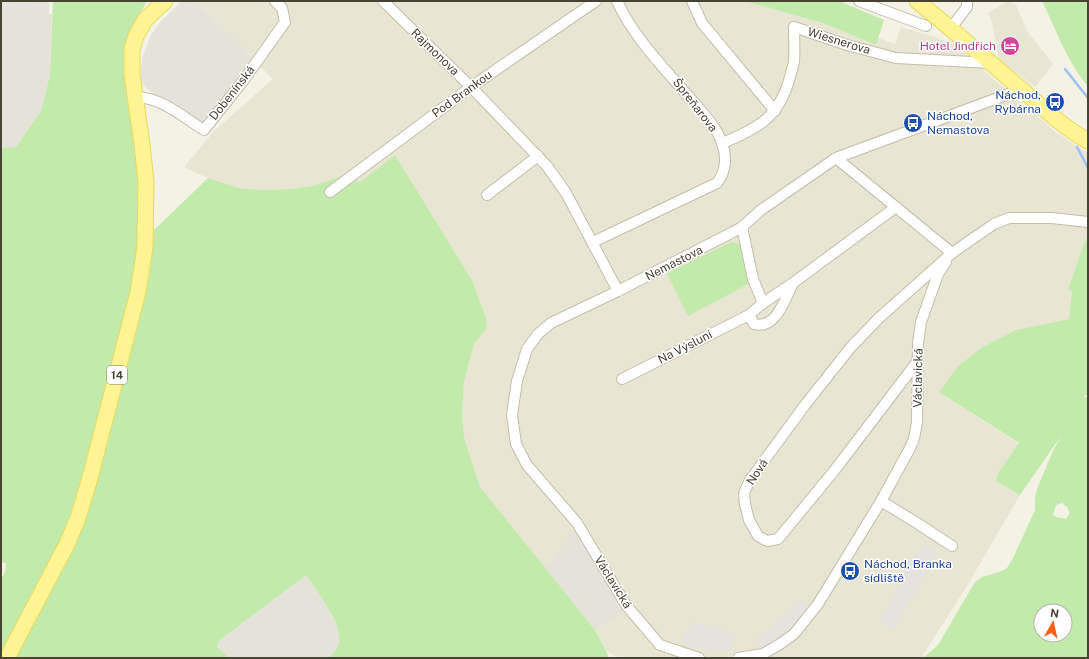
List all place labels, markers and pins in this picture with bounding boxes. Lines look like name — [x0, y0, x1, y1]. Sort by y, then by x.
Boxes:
hotel icon: Hotel Jindřich — [999, 35, 1021, 57]
place label: Hotel Jindřich — [920, 39, 996, 53]
place label: Náchod, Rybárna — [995, 88, 1041, 116]
bus stop icon: Náchod, Rybárna — [1044, 91, 1066, 113]
place label: Náchod, Nemastova — [927, 109, 989, 137]
bus stop icon: Náchod, Nemastova — [902, 112, 924, 134]
place label: Náchod, Branka sídliště — [864, 557, 952, 585]
bus stop icon: Náchod, Branka sídliště — [839, 560, 861, 582]

